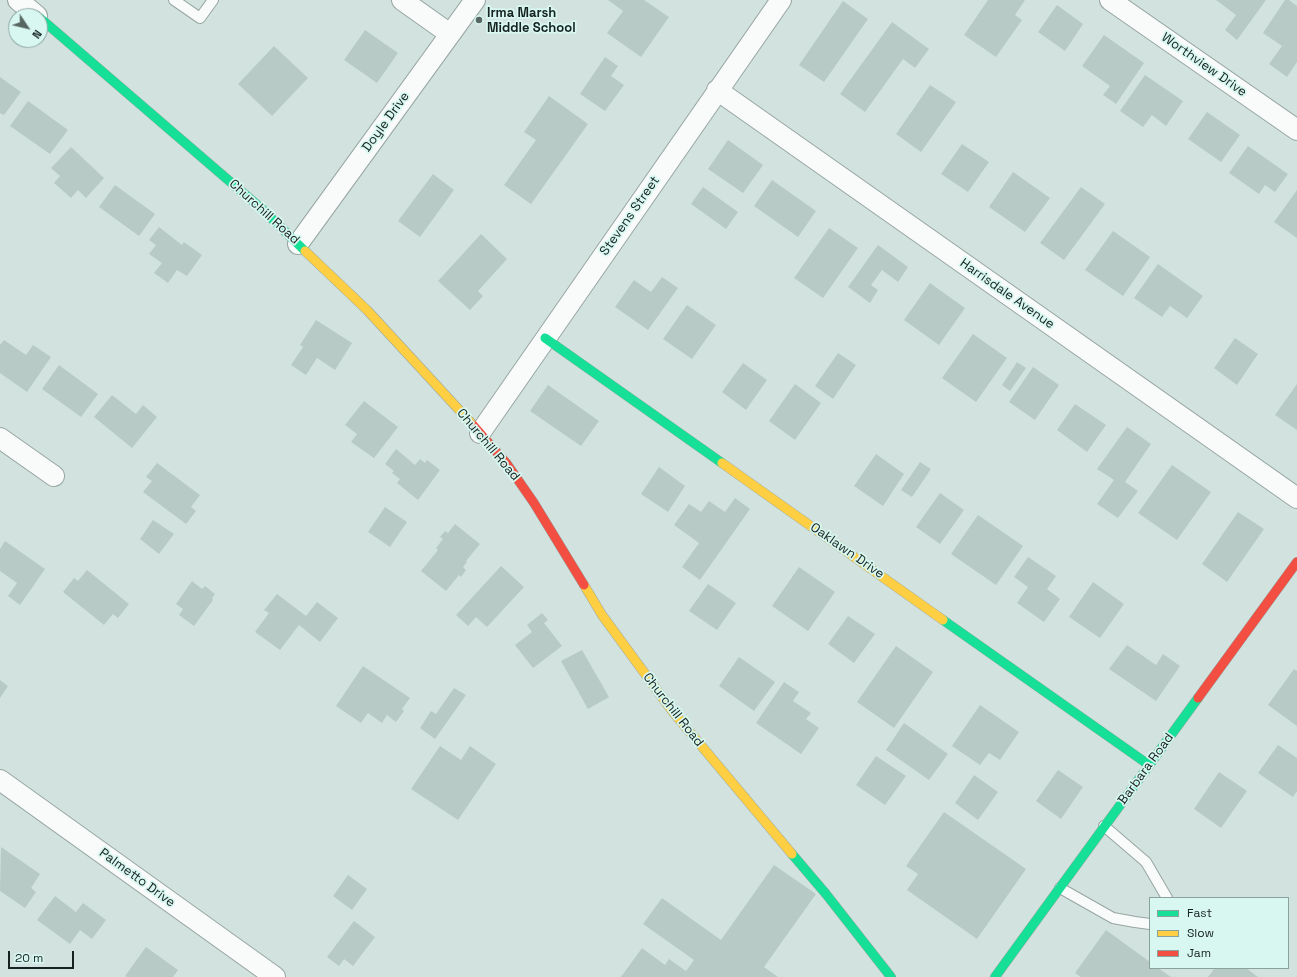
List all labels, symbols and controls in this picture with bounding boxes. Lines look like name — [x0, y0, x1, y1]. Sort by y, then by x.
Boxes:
place label: Irma Marsh Middle School — [487, 5, 576, 36]
north arrow — [8, 8, 48, 48]
marker: Irma Marsh Middle School — [474, 15, 484, 25]
text: N — [29, 27, 45, 41]
street label: Worthview Drive — [1158, 30, 1250, 100]
street label: Doyle Drive — [359, 89, 413, 155]
street label: Stevens Street — [597, 173, 663, 259]
street label: Churchill Road — [226, 176, 302, 248]
street label: Harrisdale Avenue — [957, 256, 1057, 332]
street label: Churchill Road — [453, 406, 523, 484]
street label: Oaklawn Drive — [807, 520, 887, 582]
street label: Churchill Road — [639, 670, 707, 750]
street label: Barbara Road — [1115, 730, 1177, 808]
street label: Palmetto Drive — [96, 845, 178, 911]
legend — [1149, 897, 1289, 969]
text: Fast — [1187, 905, 1212, 921]
text: Slow — [1187, 925, 1214, 941]
scale bar — [10, 943, 76, 969]
text: Jam — [1187, 945, 1211, 961]
text: 20 m — [15, 950, 43, 966]

